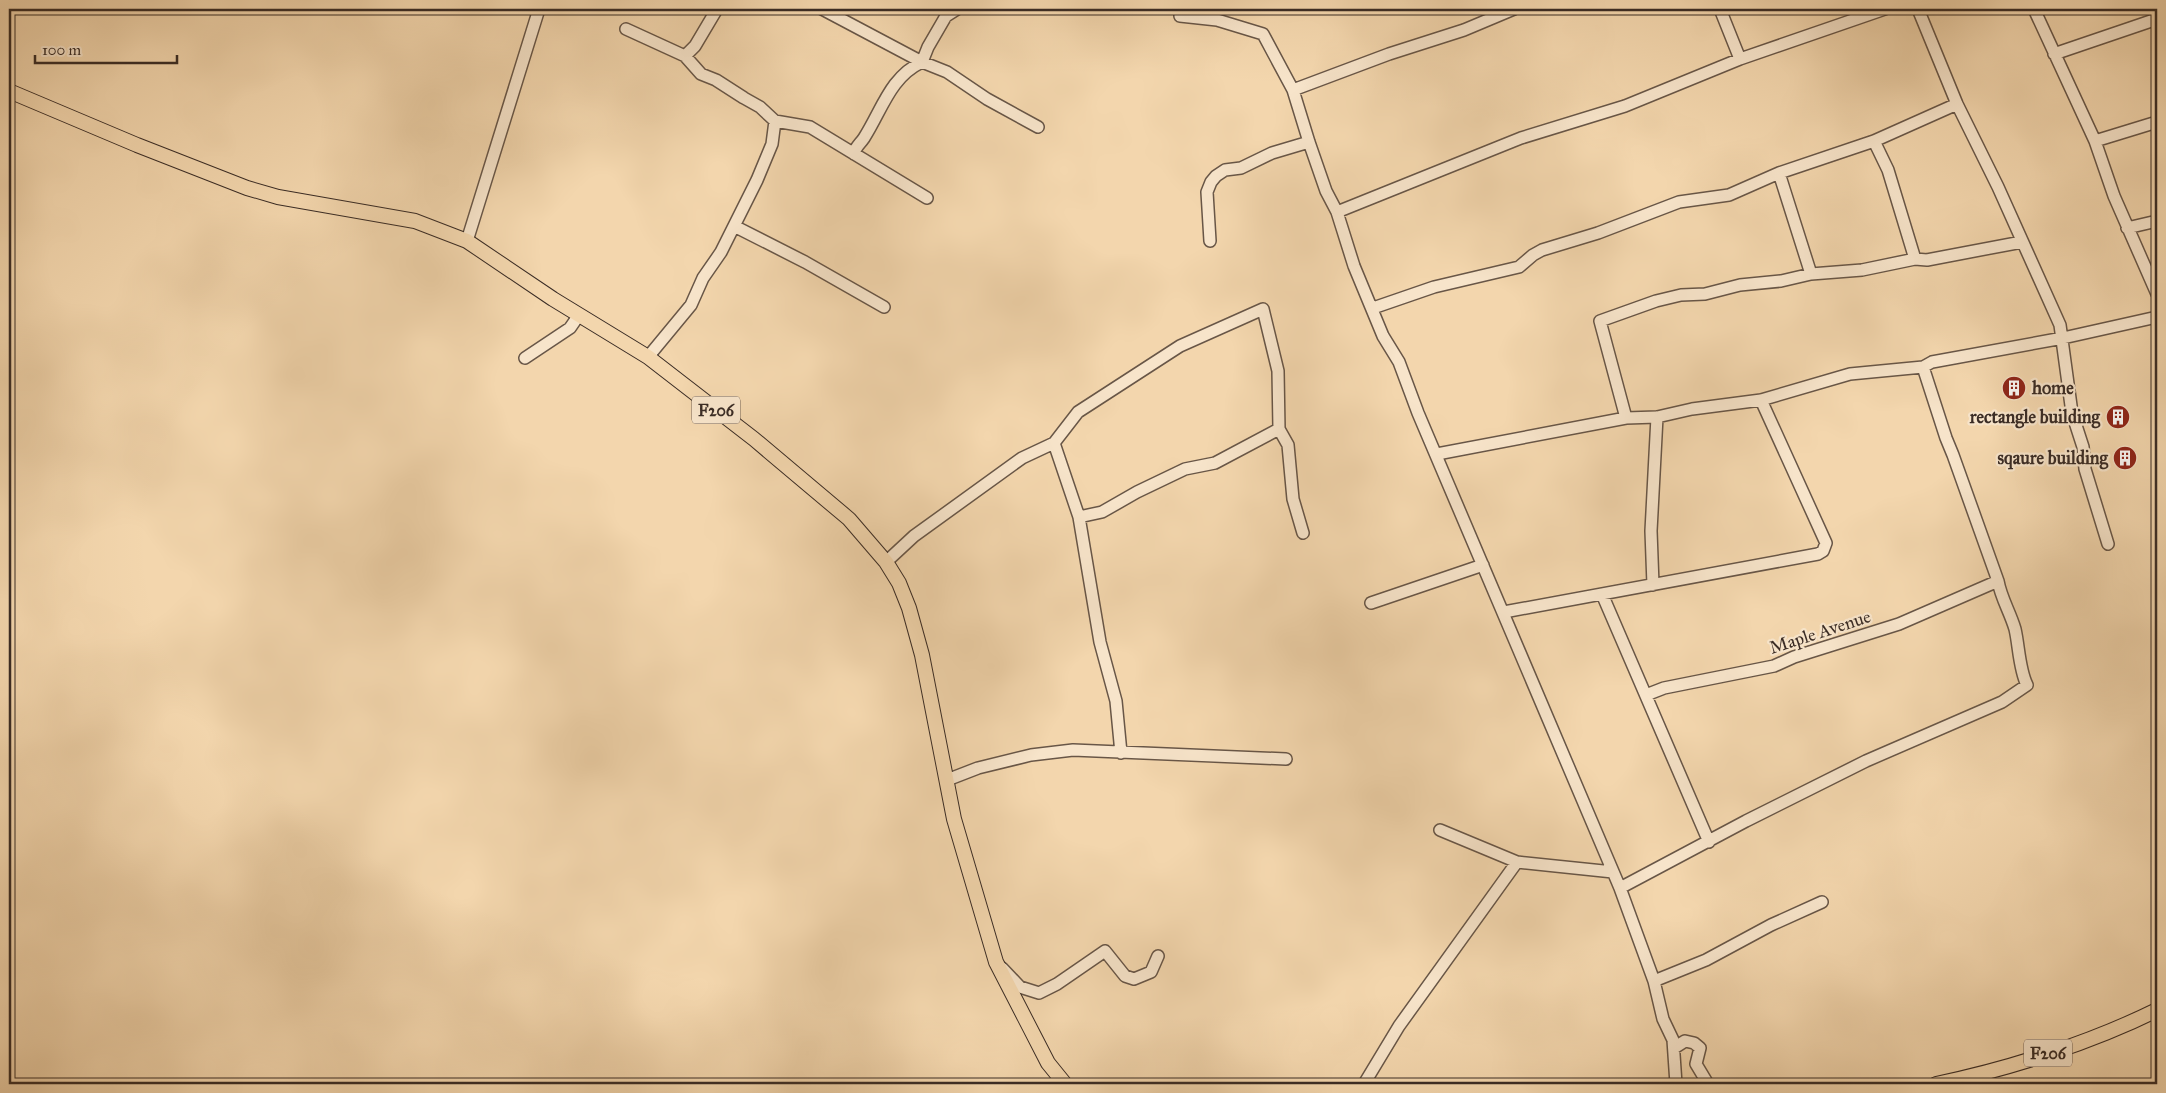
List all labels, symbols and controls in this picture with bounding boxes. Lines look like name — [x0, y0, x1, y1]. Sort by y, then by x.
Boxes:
scale bar — [35, 32, 178, 64]
text: 100 m — [42, 41, 82, 59]
building icon: home — [2001, 375, 2027, 401]
place label: home — [2031, 377, 2074, 399]
road number: F206 — [692, 396, 740, 424]
building icon: rectangle building — [2105, 404, 2131, 430]
place label: rectangle building — [1969, 406, 2101, 429]
building icon: sqaure building — [2112, 445, 2138, 471]
place label: sqaure building — [1997, 447, 2109, 470]
street label: Maple Avenue — [1767, 605, 1873, 659]
road number: F206 — [2024, 1040, 2072, 1066]

